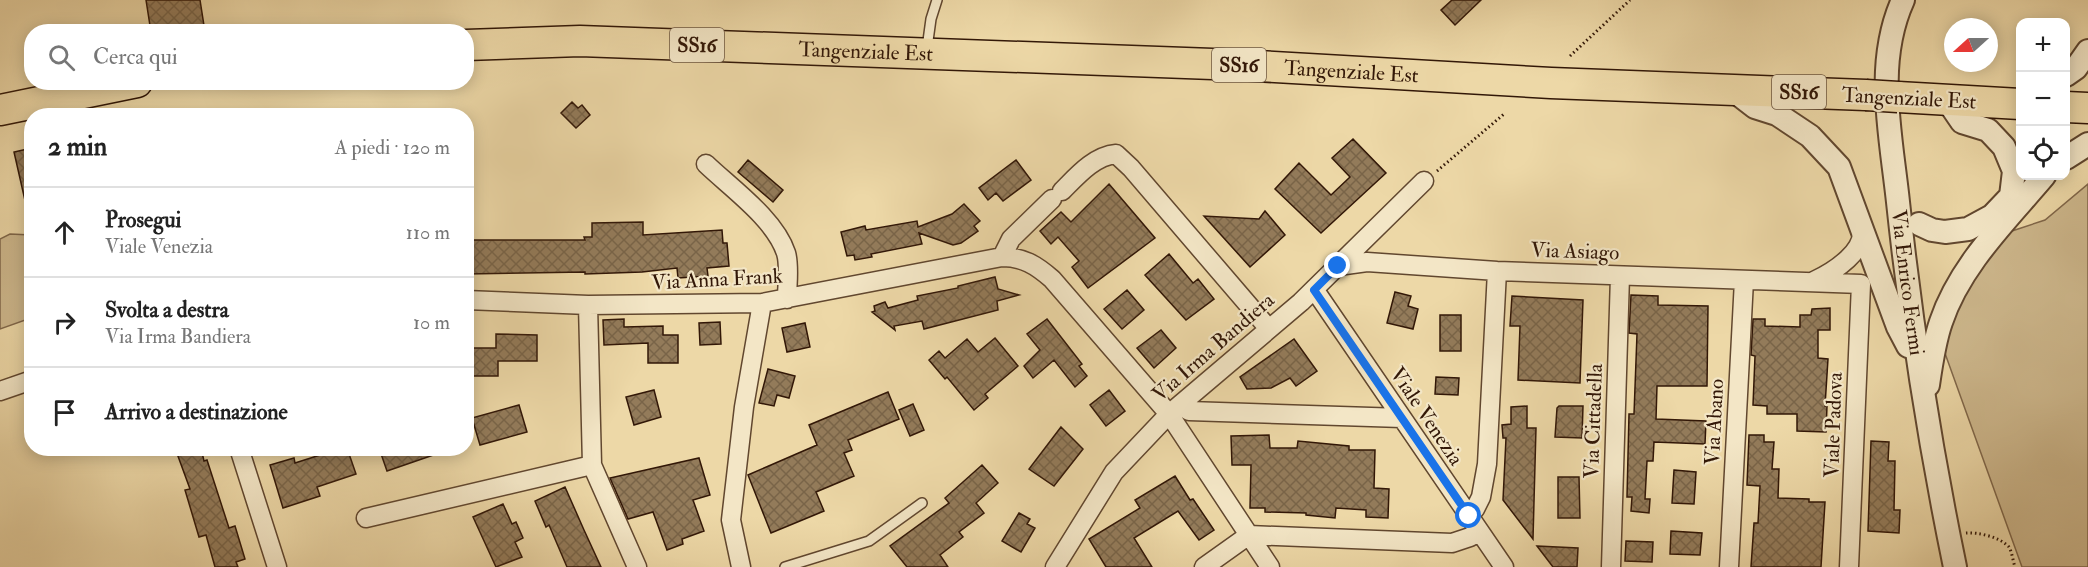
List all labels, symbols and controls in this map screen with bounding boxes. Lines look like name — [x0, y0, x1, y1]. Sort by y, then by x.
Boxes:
north arrow — [1944, 18, 1998, 72]
map controls — [2016, 18, 2070, 180]
button: + — [2016, 18, 2070, 72]
search box — [24, 24, 474, 90]
road number: SS16 — [670, 28, 724, 62]
street label: Tangenziale Est — [798, 36, 934, 68]
icon: search — [45, 41, 78, 74]
text: Cerca qui — [93, 43, 178, 71]
road number: SS16 — [1212, 48, 1266, 82]
street label: Tangenziale Est — [1283, 55, 1420, 89]
button: − — [2016, 72, 2070, 126]
road number: SS16 — [1772, 75, 1826, 109]
street label: Tangenziale Est — [1841, 81, 1977, 116]
button: locate — [2016, 126, 2070, 180]
text: 2 min — [48, 131, 107, 163]
text: A piedi · 120 m — [335, 135, 450, 160]
text: Prosegui — [105, 206, 181, 234]
street label: Via Enrico Fermi — [1885, 208, 1930, 358]
icon: ahead — [48, 216, 81, 249]
text: 110 m — [406, 220, 450, 245]
text: Viale Venezia — [105, 234, 213, 259]
street label: Via Asiago — [1530, 236, 1620, 267]
route end — [1324, 252, 1350, 278]
street label: Via Anna Frank — [651, 263, 783, 296]
street label: Via Irma Bandiera — [1147, 287, 1280, 408]
text: Svolta a destra — [105, 296, 229, 324]
icon: right — [48, 306, 81, 339]
text: 10 m — [413, 310, 450, 335]
text: Via Irma Bandiera — [105, 324, 251, 349]
street label: Viale Venezia — [1384, 362, 1470, 471]
street label: Via Cittadella — [1578, 363, 1609, 479]
street label: Viale Padova — [1818, 371, 1849, 478]
street label: Via Abano — [1699, 378, 1730, 466]
icon: arrive — [48, 396, 81, 429]
text: Arrivo a destinazione — [105, 398, 288, 426]
route start — [1455, 502, 1481, 528]

